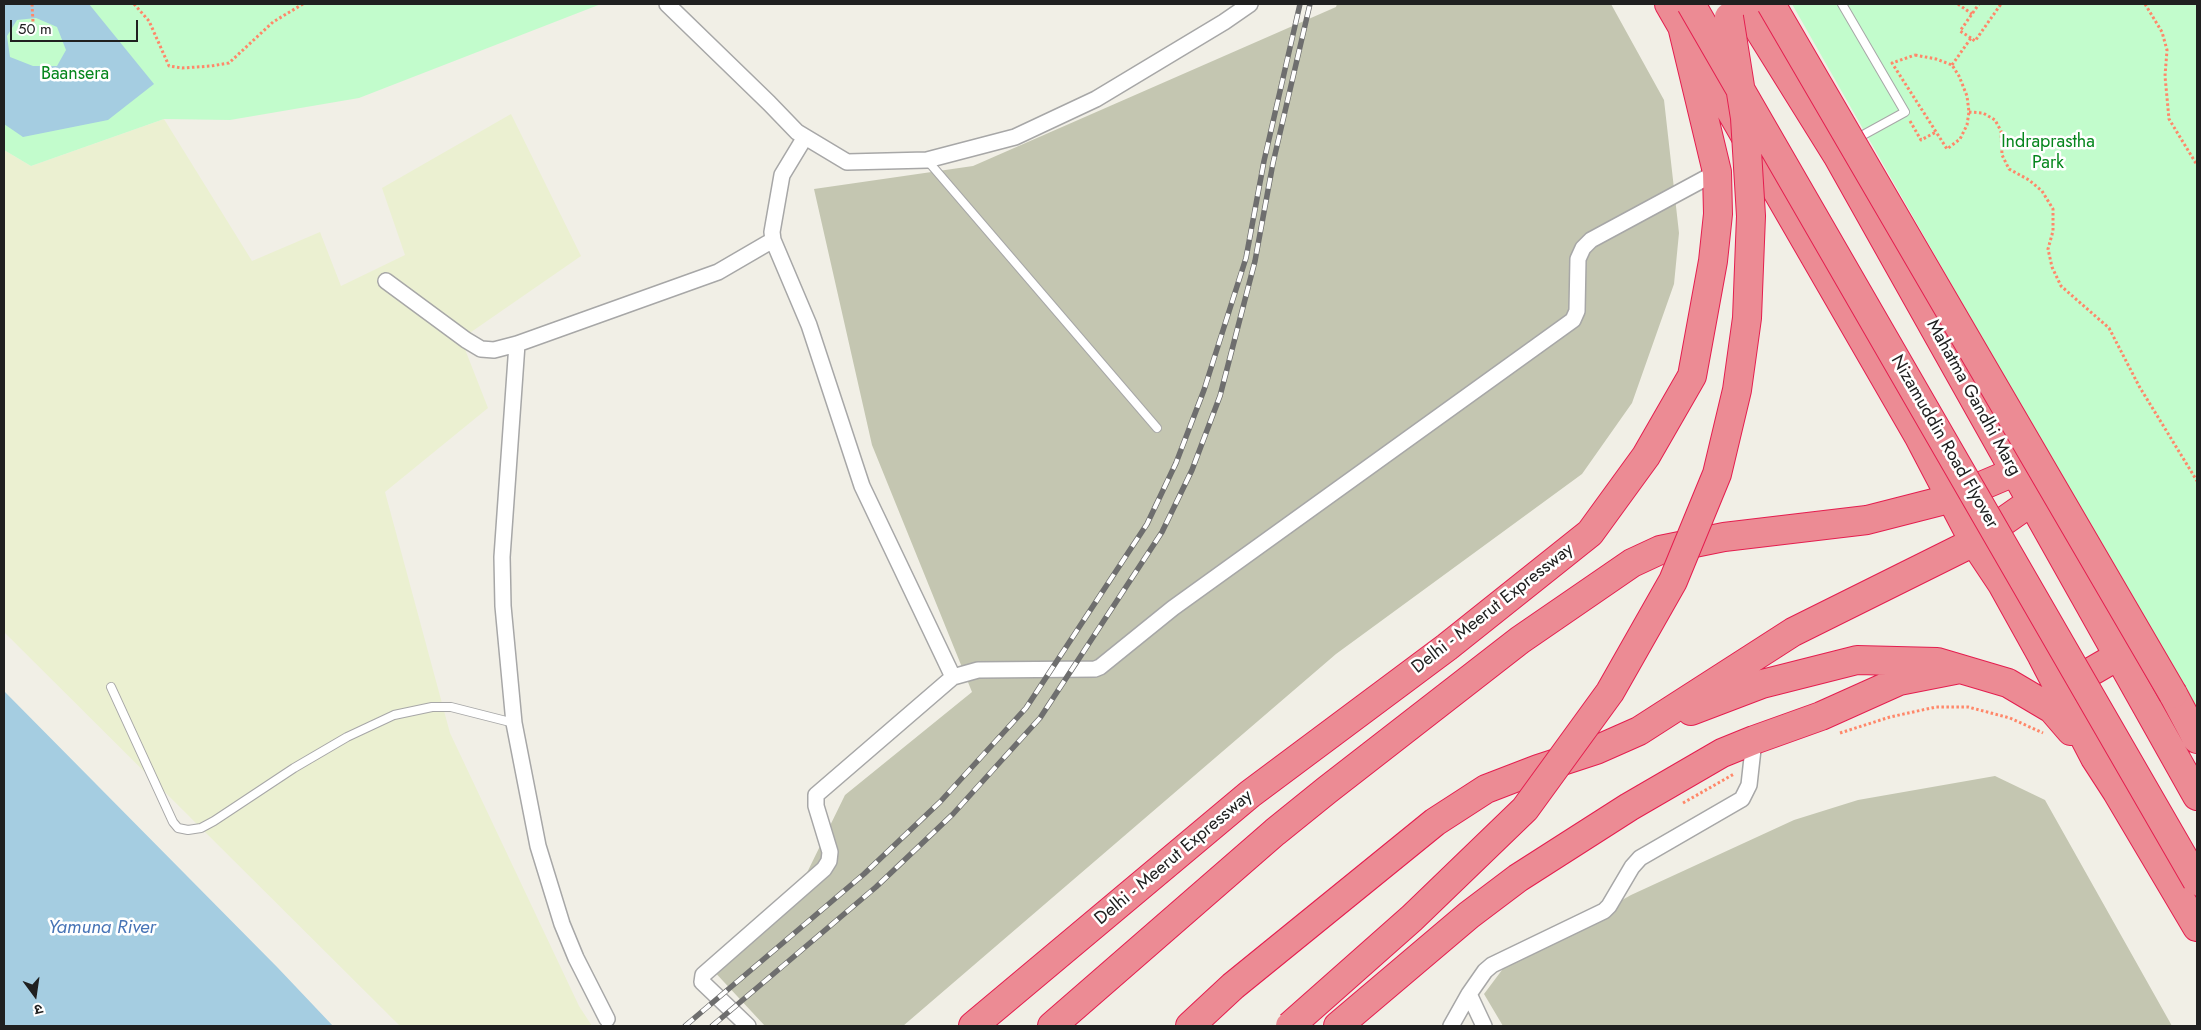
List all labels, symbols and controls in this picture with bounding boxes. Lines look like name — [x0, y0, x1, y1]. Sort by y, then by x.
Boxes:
scale bar — [12, 10, 140, 42]
text: 50 m — [18, 18, 52, 40]
park label: Baansera — [41, 64, 109, 86]
park label: Indraprastha Park — [2001, 132, 2095, 174]
street label: Mahatma Gandhi Marg — [1921, 316, 2025, 480]
street label: Nizamuddin Road Flyover — [1885, 351, 2003, 533]
street label: Delhi - Meerut Expressway — [1408, 539, 1578, 679]
street label: Delhi - Meerut Expressway — [1091, 786, 1257, 930]
water label: Yamuna River — [48, 917, 156, 939]
north arrow — [10, 970, 60, 1020]
text: उ — [32, 999, 45, 1020]

